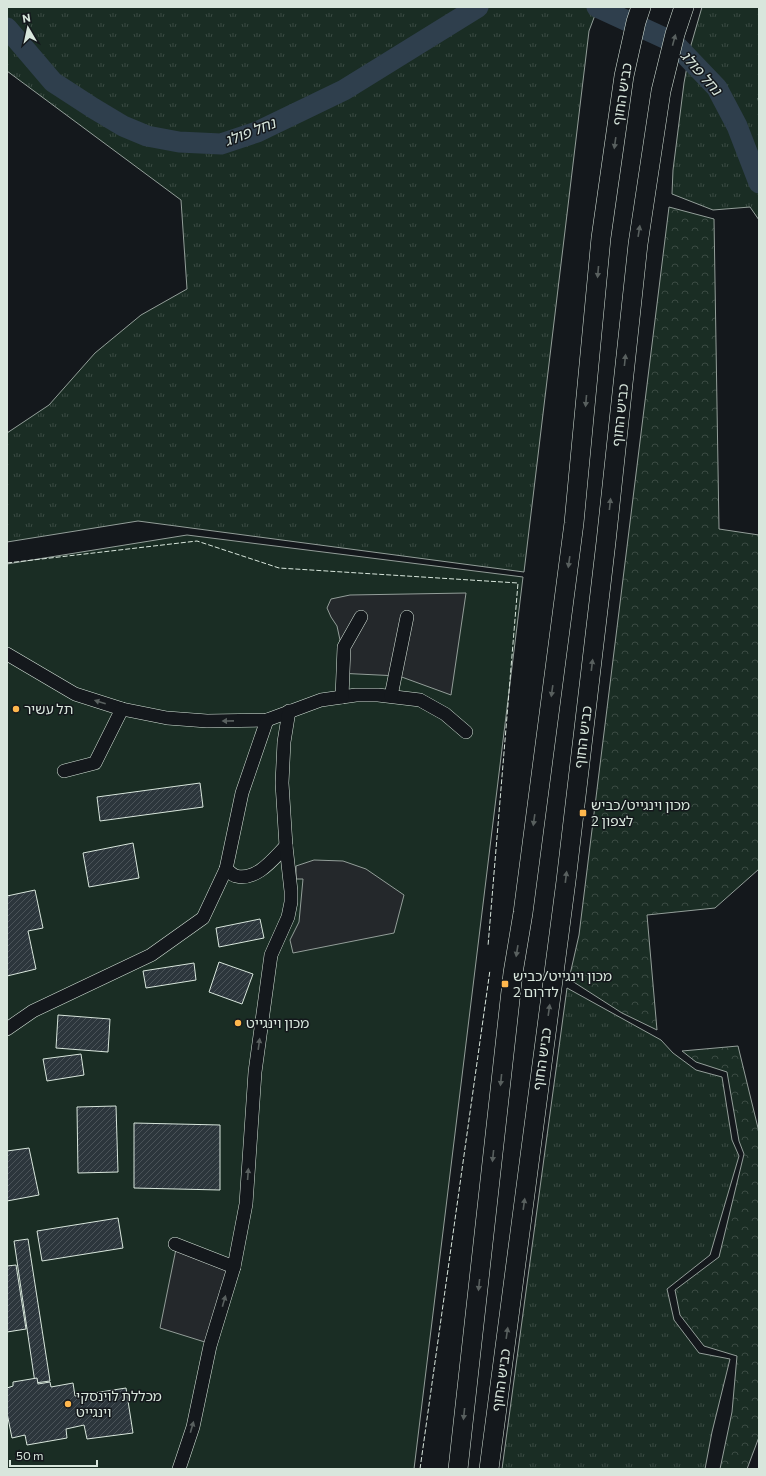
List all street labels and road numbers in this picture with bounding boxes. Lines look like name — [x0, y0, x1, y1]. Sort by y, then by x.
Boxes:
street label: כביש החוף — [608, 61, 635, 126]
street label: כביש החוף — [608, 383, 631, 447]
street label: כביש החוף — [570, 705, 595, 769]
street label: כביש החוף — [529, 1026, 554, 1091]
street label: כביש החוף — [488, 1347, 513, 1412]

